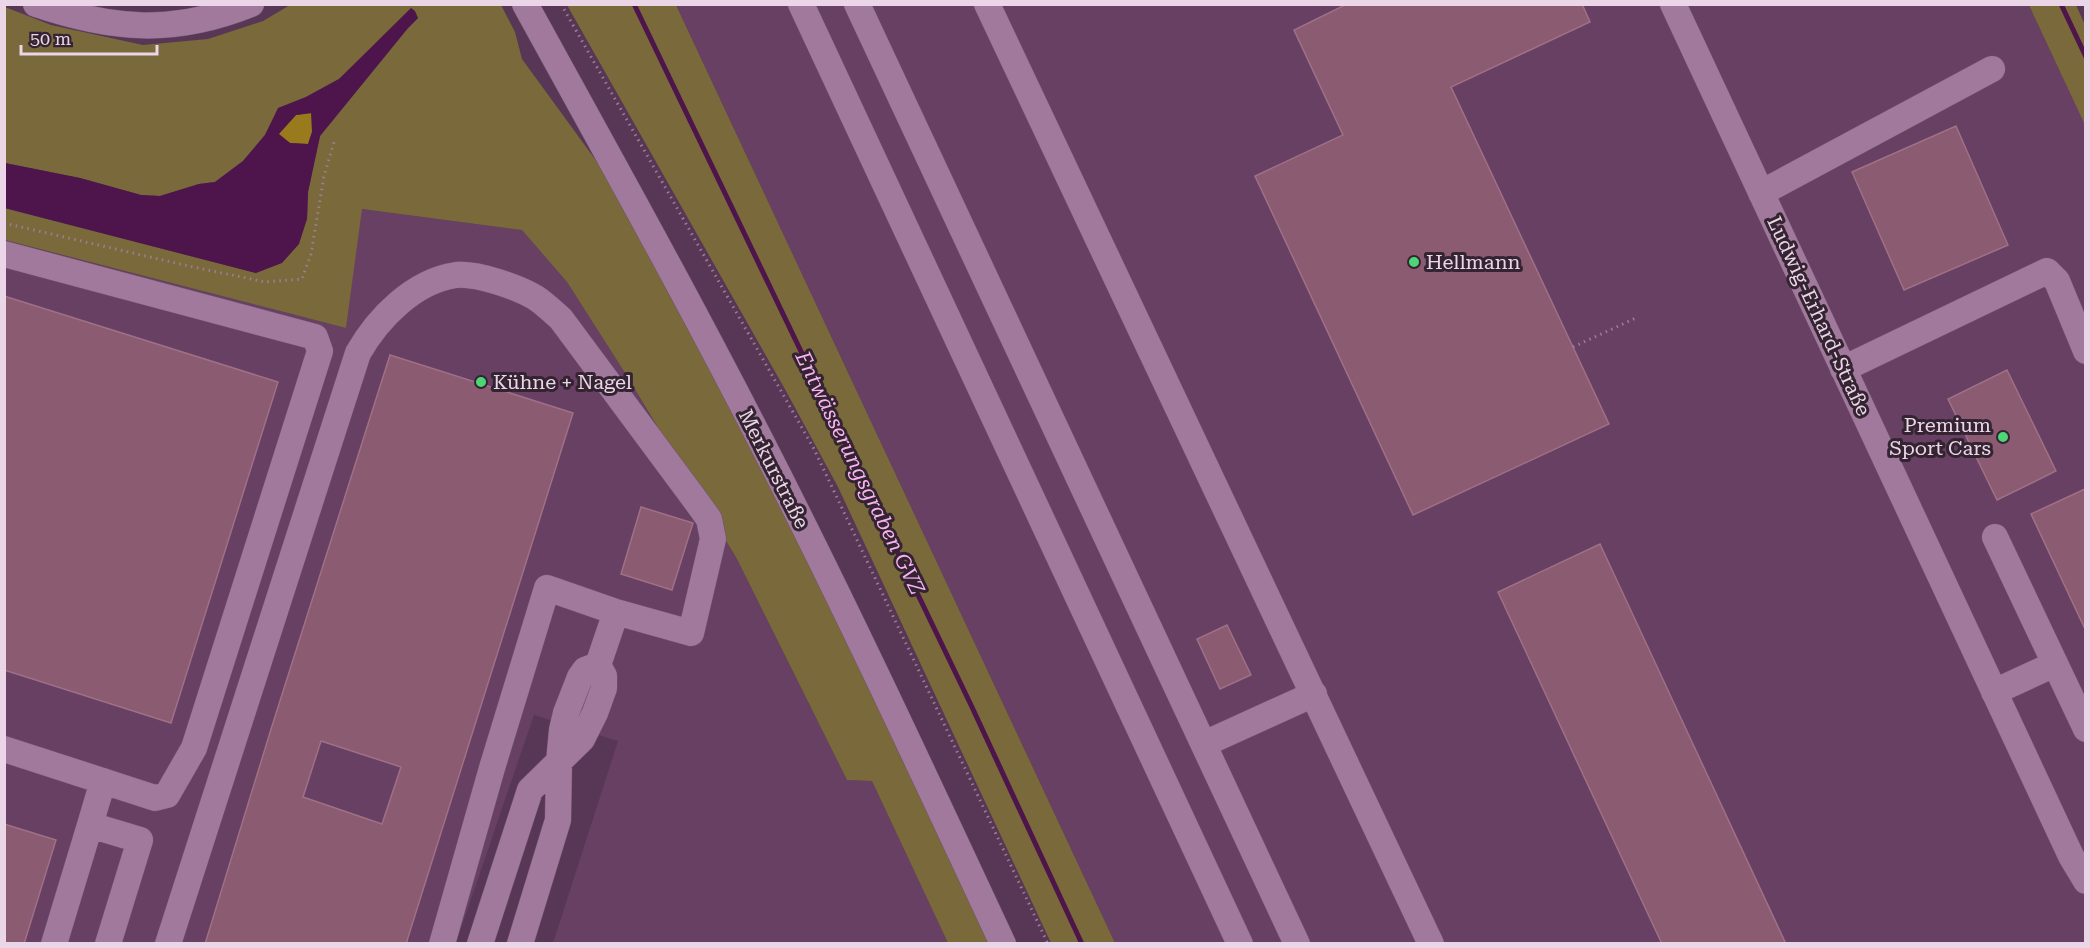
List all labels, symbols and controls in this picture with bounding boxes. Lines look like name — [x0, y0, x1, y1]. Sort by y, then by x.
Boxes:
scale bar — [21, 18, 158, 56]
text: 50 m — [30, 28, 71, 49]
street label: Ludwig-Erhard-Straße — [1762, 212, 1876, 420]
place label: Hellmann — [1426, 250, 1521, 274]
marker: Hellmann — [1407, 255, 1421, 269]
water label: Entwässerungsgraben GVZ — [790, 347, 930, 599]
place label: Kühne + Nagel — [493, 370, 632, 394]
marker: Kühne + Nagel — [474, 375, 488, 389]
street label: Merkurstraße — [734, 405, 814, 533]
place label: Premium Sport Cars — [1889, 413, 1991, 460]
marker: Premium Sport Cars — [1996, 430, 2010, 444]

